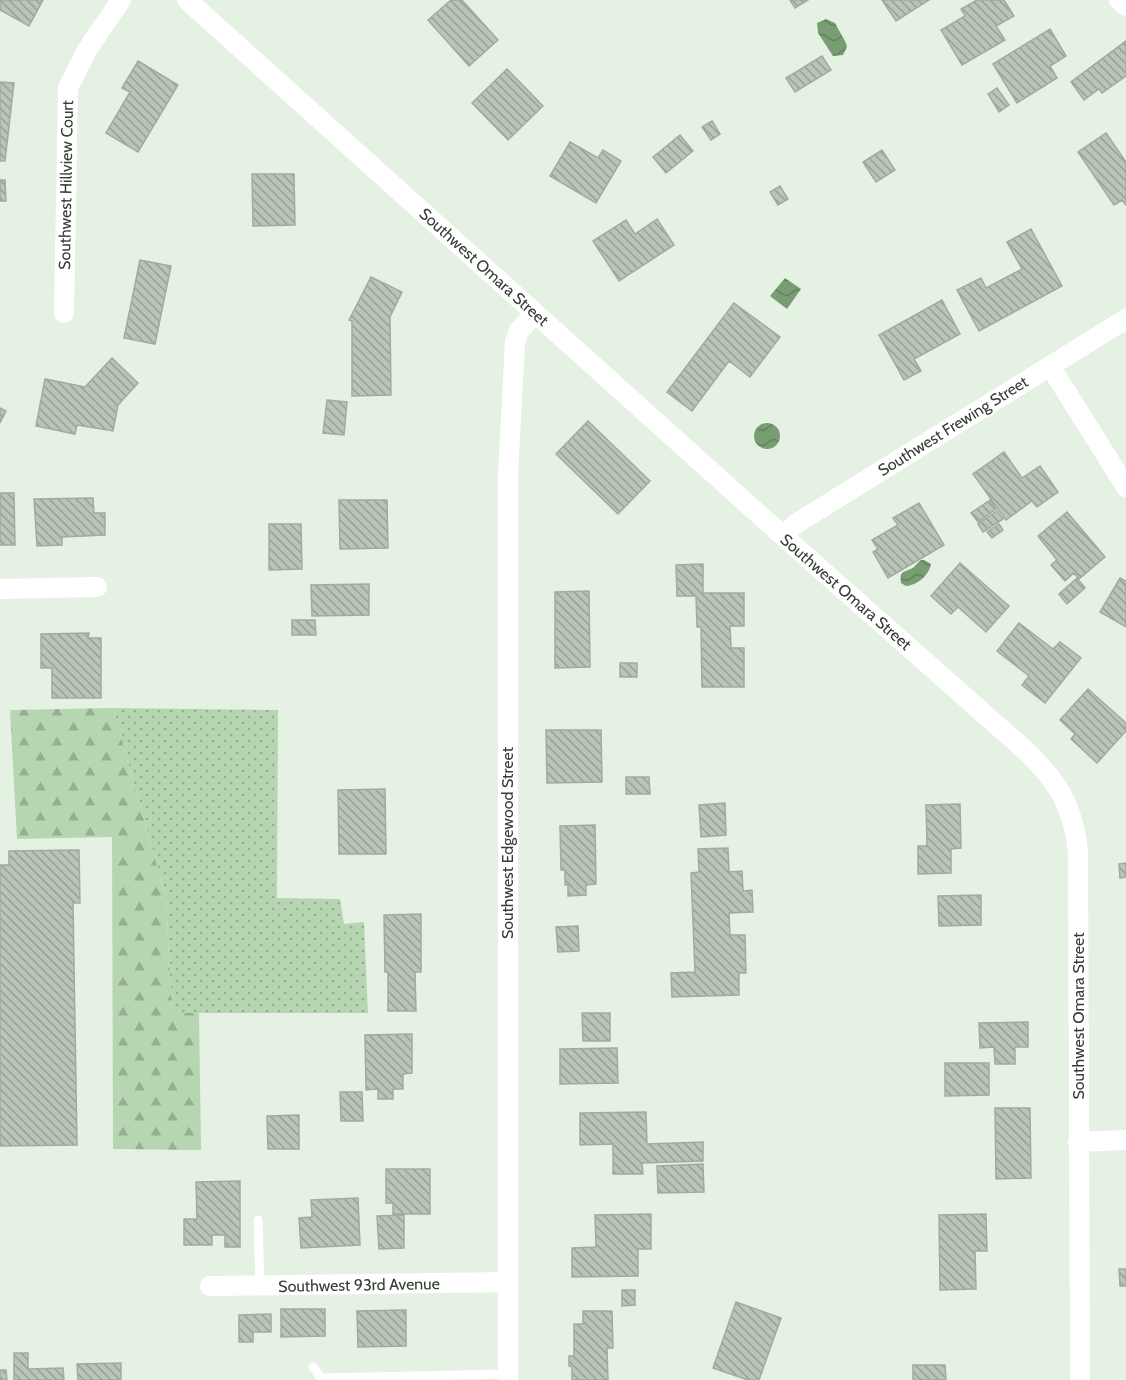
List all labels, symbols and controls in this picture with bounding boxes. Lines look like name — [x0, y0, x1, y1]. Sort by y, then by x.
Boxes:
street label: Southwest Hillview Court — [55, 99, 77, 270]
street label: Southwest Omara Street — [416, 204, 553, 330]
street label: Southwest Frewing Street — [875, 372, 1032, 480]
street label: Southwest Omara Street — [777, 530, 916, 654]
street label: Southwest Edgewood Street — [498, 746, 517, 939]
street label: Southwest Omara Street — [1069, 932, 1088, 1100]
street label: Southwest 93rd Avenue — [278, 1274, 440, 1296]

